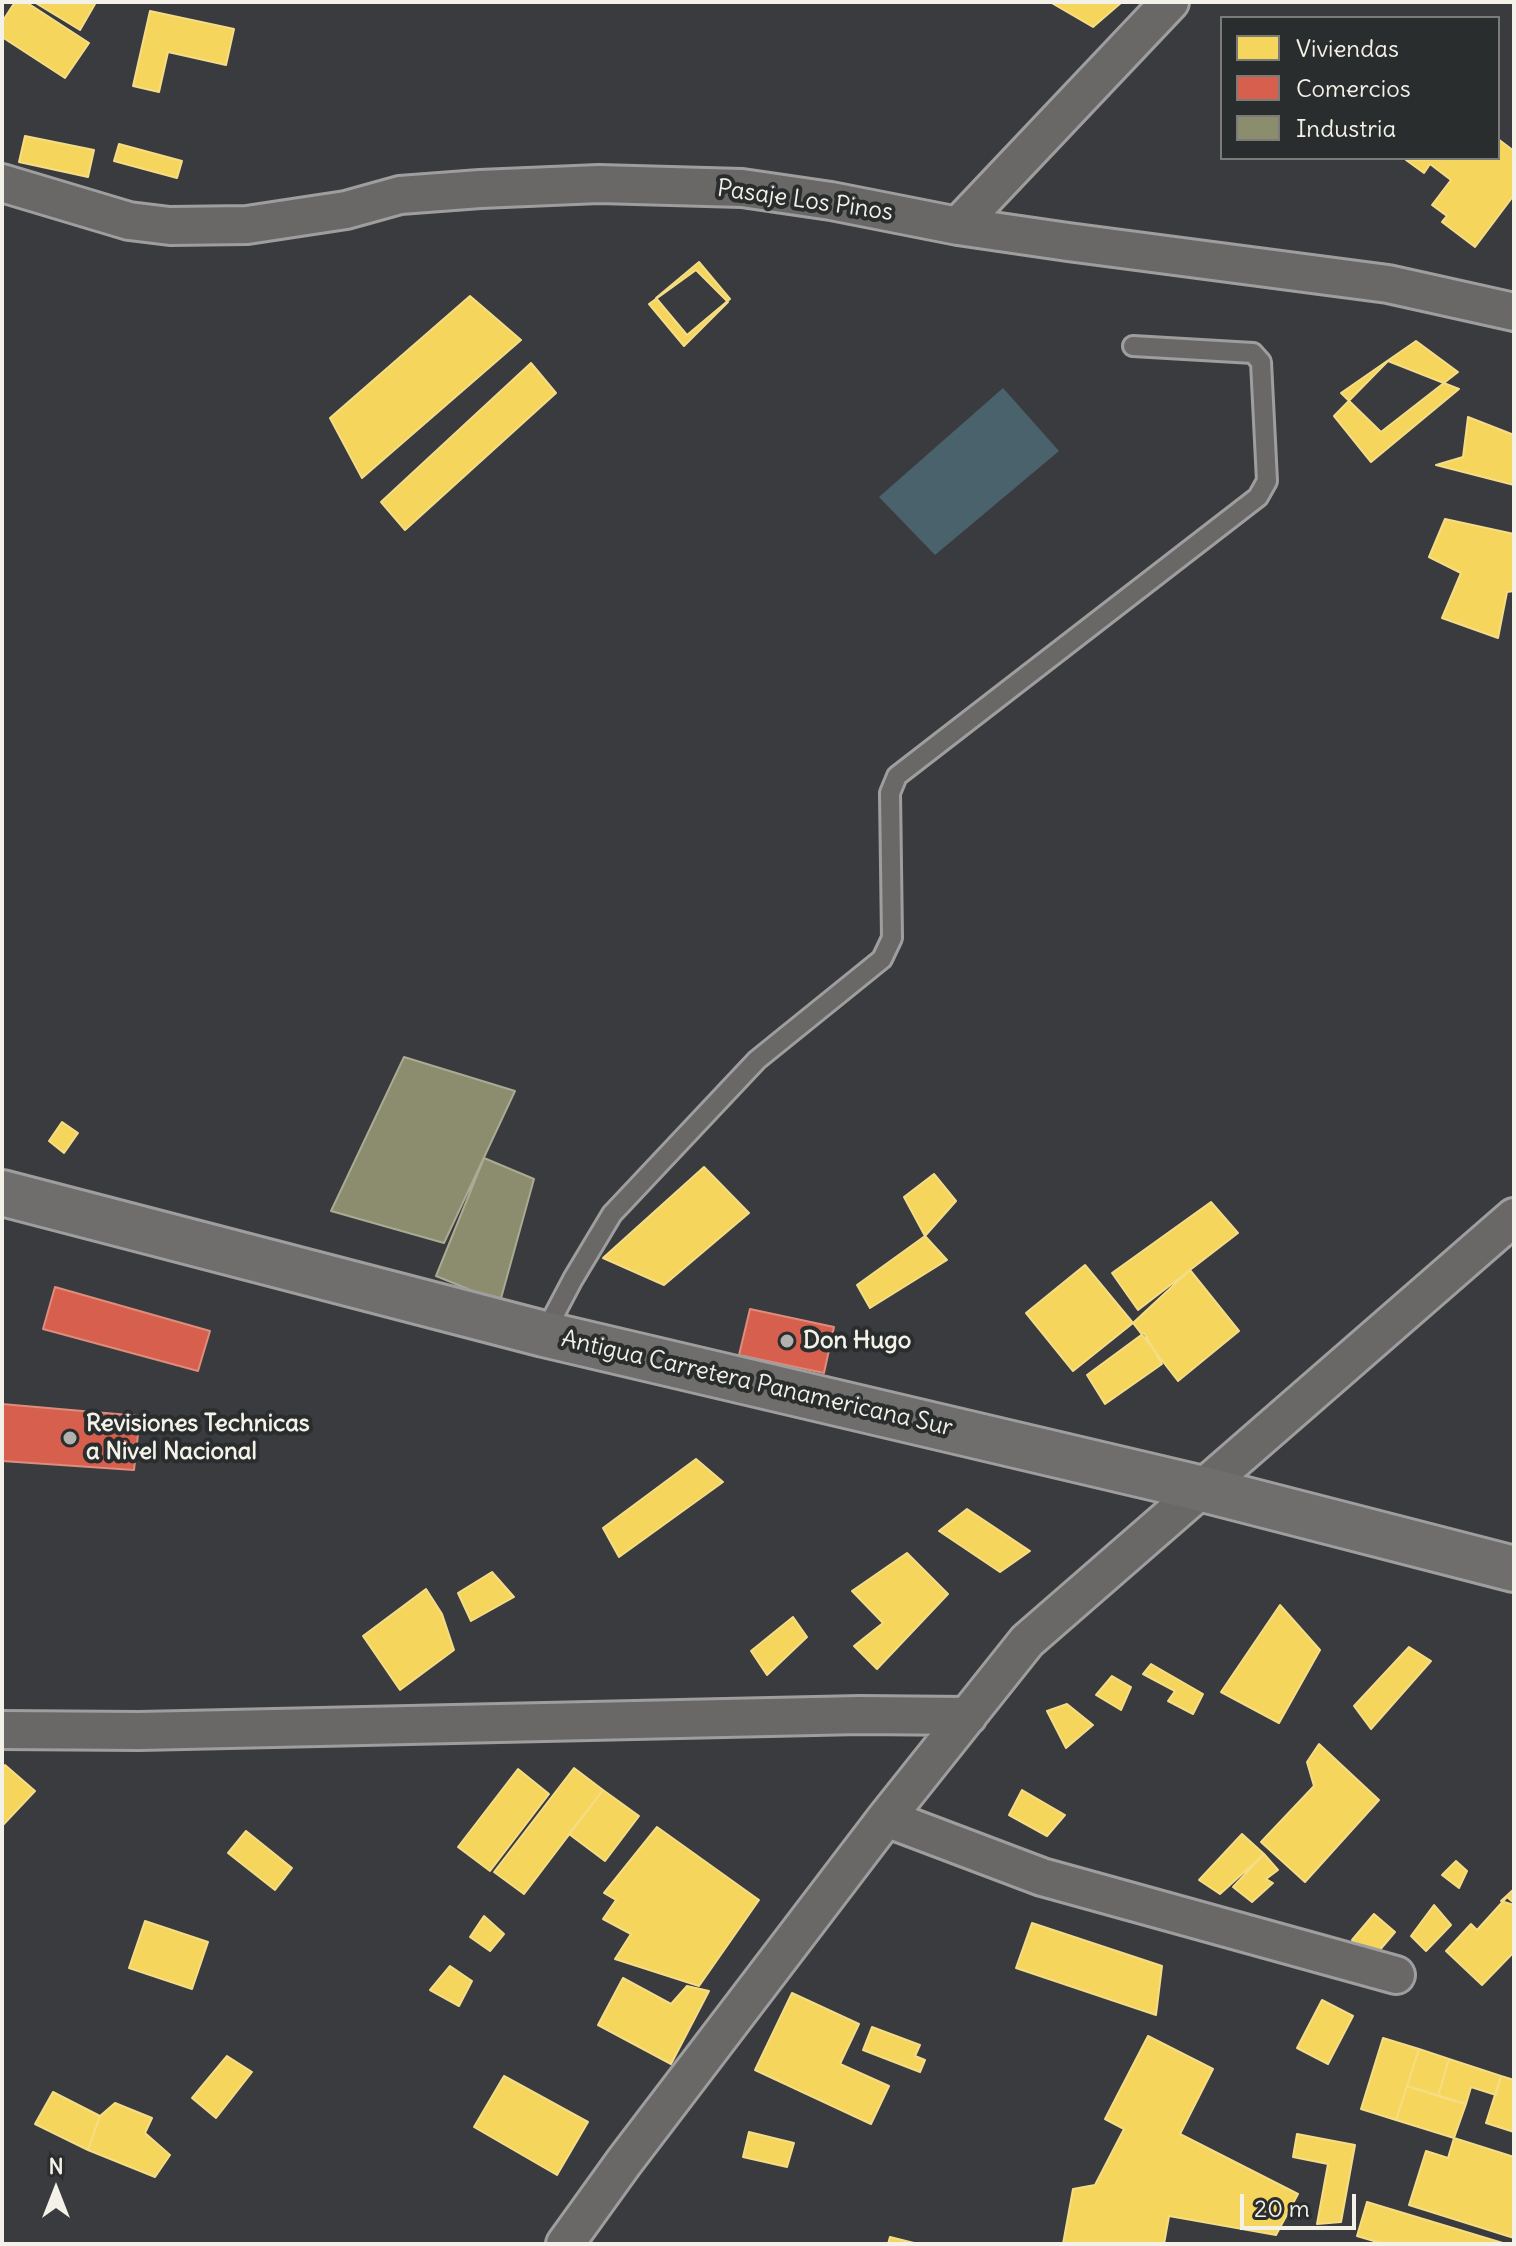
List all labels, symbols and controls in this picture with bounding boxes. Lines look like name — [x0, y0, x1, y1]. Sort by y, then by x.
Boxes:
legend — [1220, 16, 1500, 160]
text: Viviendas — [1296, 33, 1399, 63]
text: Comercios — [1296, 73, 1411, 103]
text: Industria — [1296, 113, 1396, 143]
street label: Pasaje Los Pinos — [715, 174, 895, 228]
street label: Antigua Carretera Panamericana Sur — [559, 1325, 955, 1443]
place label: Don Hugo — [803, 1327, 911, 1355]
marker: Don Hugo — [778, 1332, 796, 1350]
place label: Revisiones Technicas a Nivel Nacional — [86, 1410, 310, 1466]
marker: Revisiones Technicas a Nivel Nacional — [61, 1429, 79, 1447]
north arrow — [16, 2150, 96, 2230]
text: N — [48, 2152, 64, 2180]
scale bar — [1244, 2178, 1360, 2228]
text: 20 m — [1254, 2193, 1310, 2223]

